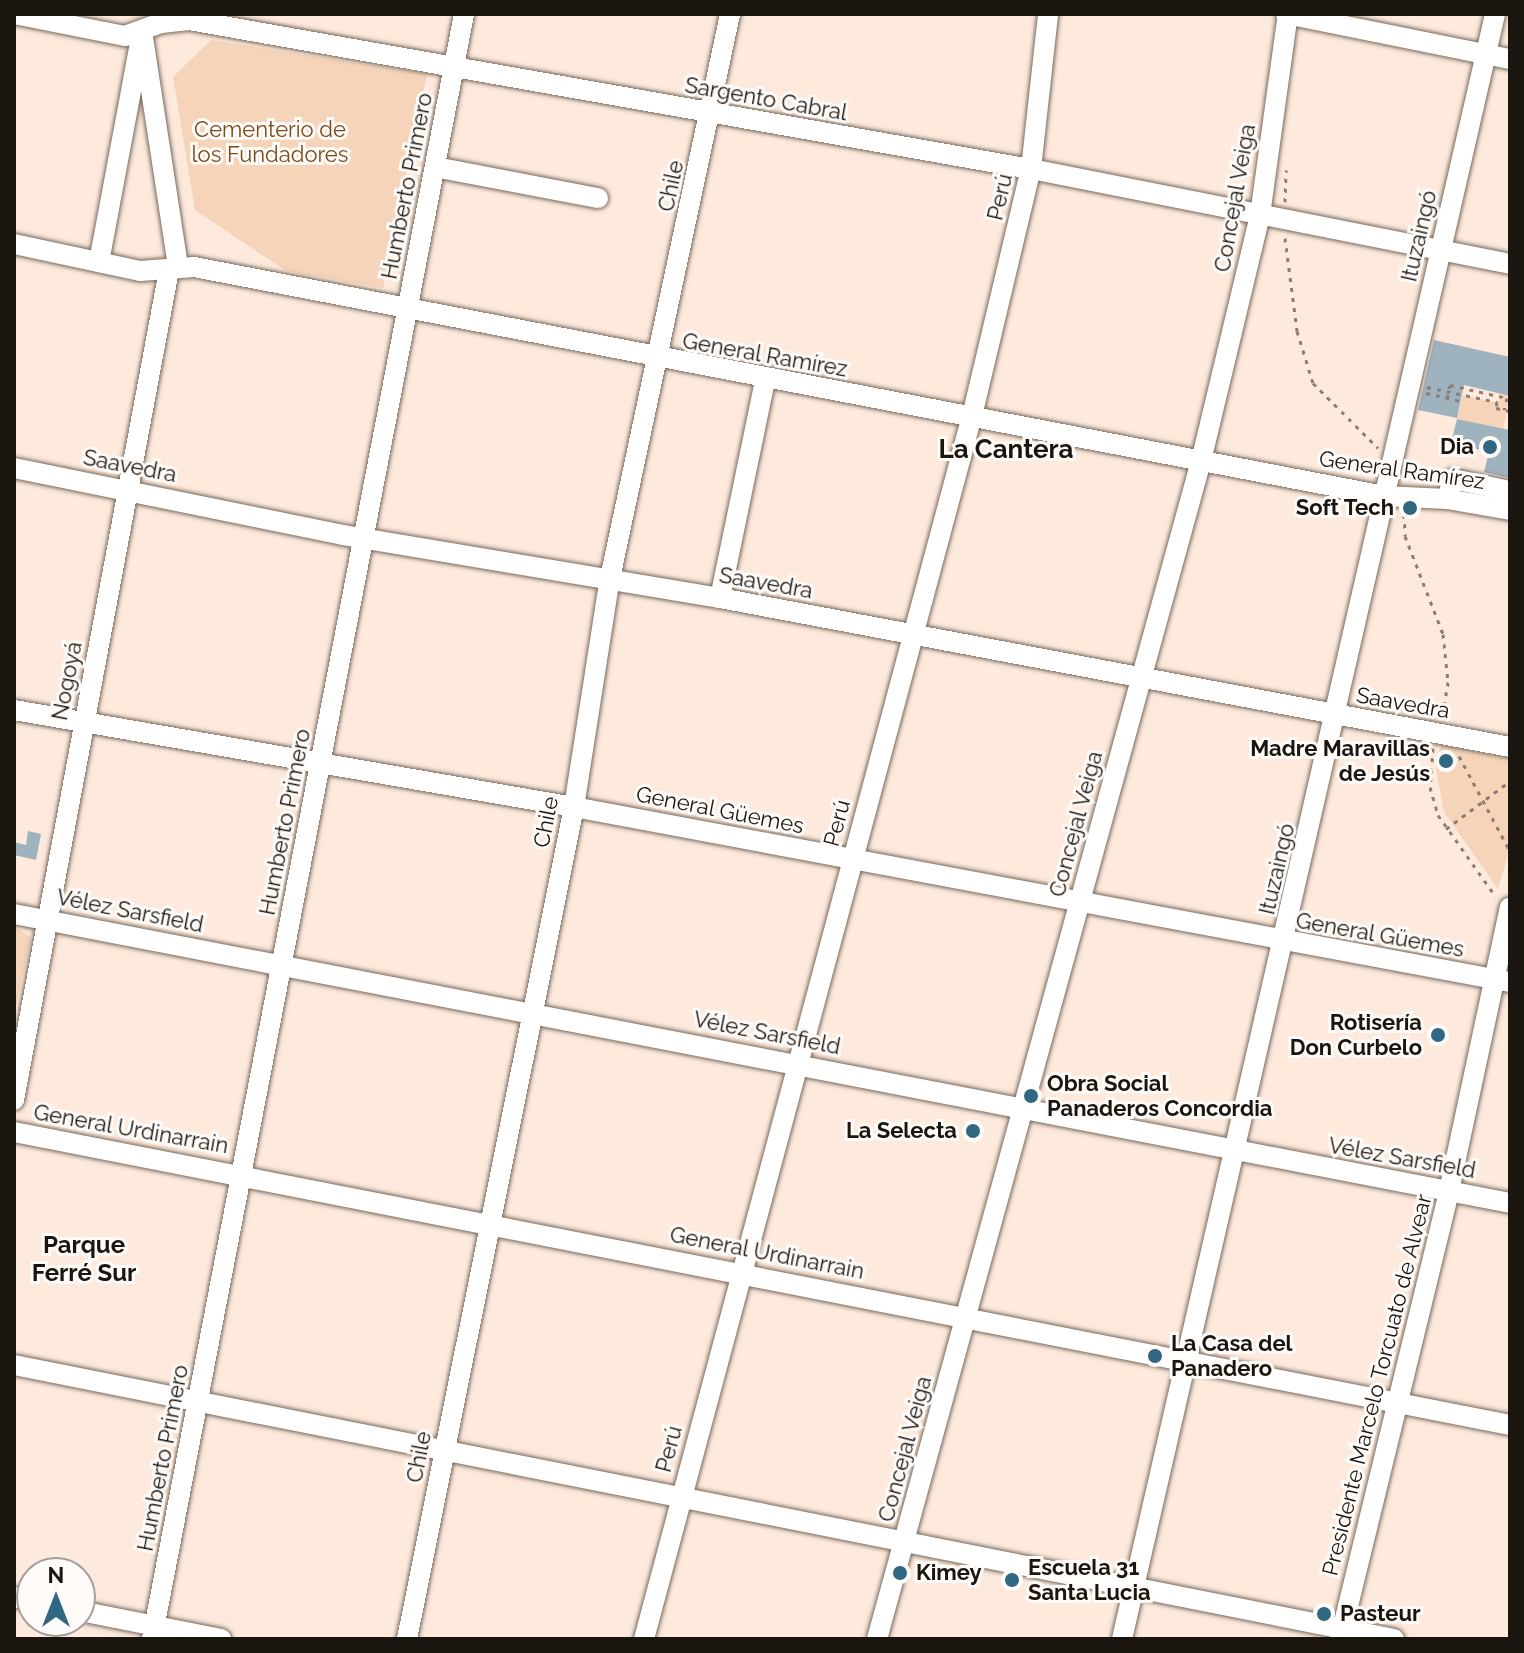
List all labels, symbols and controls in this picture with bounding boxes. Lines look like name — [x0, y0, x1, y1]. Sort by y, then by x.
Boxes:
street label: Sargento Cabral — [683, 72, 849, 126]
street label: Humberto Primero — [376, 91, 438, 281]
park label: Cementerio de los Fundadores — [192, 116, 348, 168]
street label: Concejal Veiga — [1209, 121, 1261, 275]
street label: Chile — [653, 158, 689, 214]
street label: Perú — [982, 171, 1018, 223]
street label: Ituzaingó — [1396, 188, 1442, 284]
street label: General Ramírez — [680, 327, 850, 383]
district label: La Cantera — [938, 434, 1074, 466]
place label: Dia — [1440, 434, 1474, 460]
marker: Dia — [1481, 438, 1499, 456]
street label: Saavedra — [81, 444, 179, 488]
street label: General Ramírez — [1317, 445, 1487, 495]
place label: Soft Tech — [1295, 495, 1394, 521]
marker: Soft Tech — [1401, 499, 1419, 517]
street label: Saavedra — [717, 562, 815, 604]
street label: Nogoyá — [46, 639, 88, 723]
street label: Saavedra — [1354, 682, 1452, 724]
street label: Humberto Primero — [254, 727, 316, 917]
place label: Madre Maravillas de Jesús — [1250, 735, 1430, 786]
street label: Concejal Veiga — [1044, 748, 1108, 900]
marker: Madre Maravillas de Jesús — [1437, 752, 1455, 770]
street label: General Güemes — [633, 781, 807, 839]
street label: Chile — [528, 794, 564, 850]
street label: Perú — [818, 797, 856, 849]
street label: Ituzaingó — [1254, 821, 1300, 917]
street label: Vélez Sarsfield — [54, 884, 206, 938]
street label: General Güemes — [1293, 907, 1467, 963]
street label: Vélez Sarsfield — [691, 1006, 843, 1060]
place label: Rotisería Don Curbelo — [1290, 1009, 1422, 1060]
marker: Rotisería Don Curbelo — [1429, 1026, 1447, 1044]
place label: Obra Social Panaderos Concordia — [1047, 1070, 1272, 1122]
marker: Obra Social Panaderos Concordia — [1022, 1087, 1040, 1105]
street label: General Urdinarrain — [31, 1099, 231, 1159]
place label: La Selecta — [846, 1118, 957, 1144]
marker: La Selecta — [964, 1122, 982, 1140]
street label: Vélez Sarsfield — [1326, 1132, 1478, 1184]
street label: Presidente Marcelo Torcuato de Alvear — [1317, 1191, 1437, 1579]
street label: General Urdinarrain — [667, 1221, 867, 1285]
district label: Parque Ferré Sur — [32, 1231, 136, 1287]
place label: La Casa del Panadero — [1171, 1330, 1293, 1382]
marker: La Casa del Panadero — [1146, 1347, 1164, 1365]
street label: Humberto Primero — [132, 1363, 194, 1553]
street label: Concejal Veiga — [873, 1373, 937, 1525]
street label: Perú — [650, 1423, 688, 1475]
street label: Chile — [401, 1429, 437, 1485]
place label: Escuela 31 Santa Lucia — [1028, 1554, 1151, 1606]
north arrow — [16, 1557, 96, 1637]
place label: Kimey — [916, 1560, 982, 1586]
text: N — [48, 1562, 64, 1588]
marker: Kimey — [891, 1564, 909, 1582]
marker: Escuela 31 Santa Lucia — [1003, 1571, 1021, 1589]
place label: Pasteur — [1340, 1601, 1421, 1627]
marker: Pasteur — [1315, 1605, 1333, 1623]

